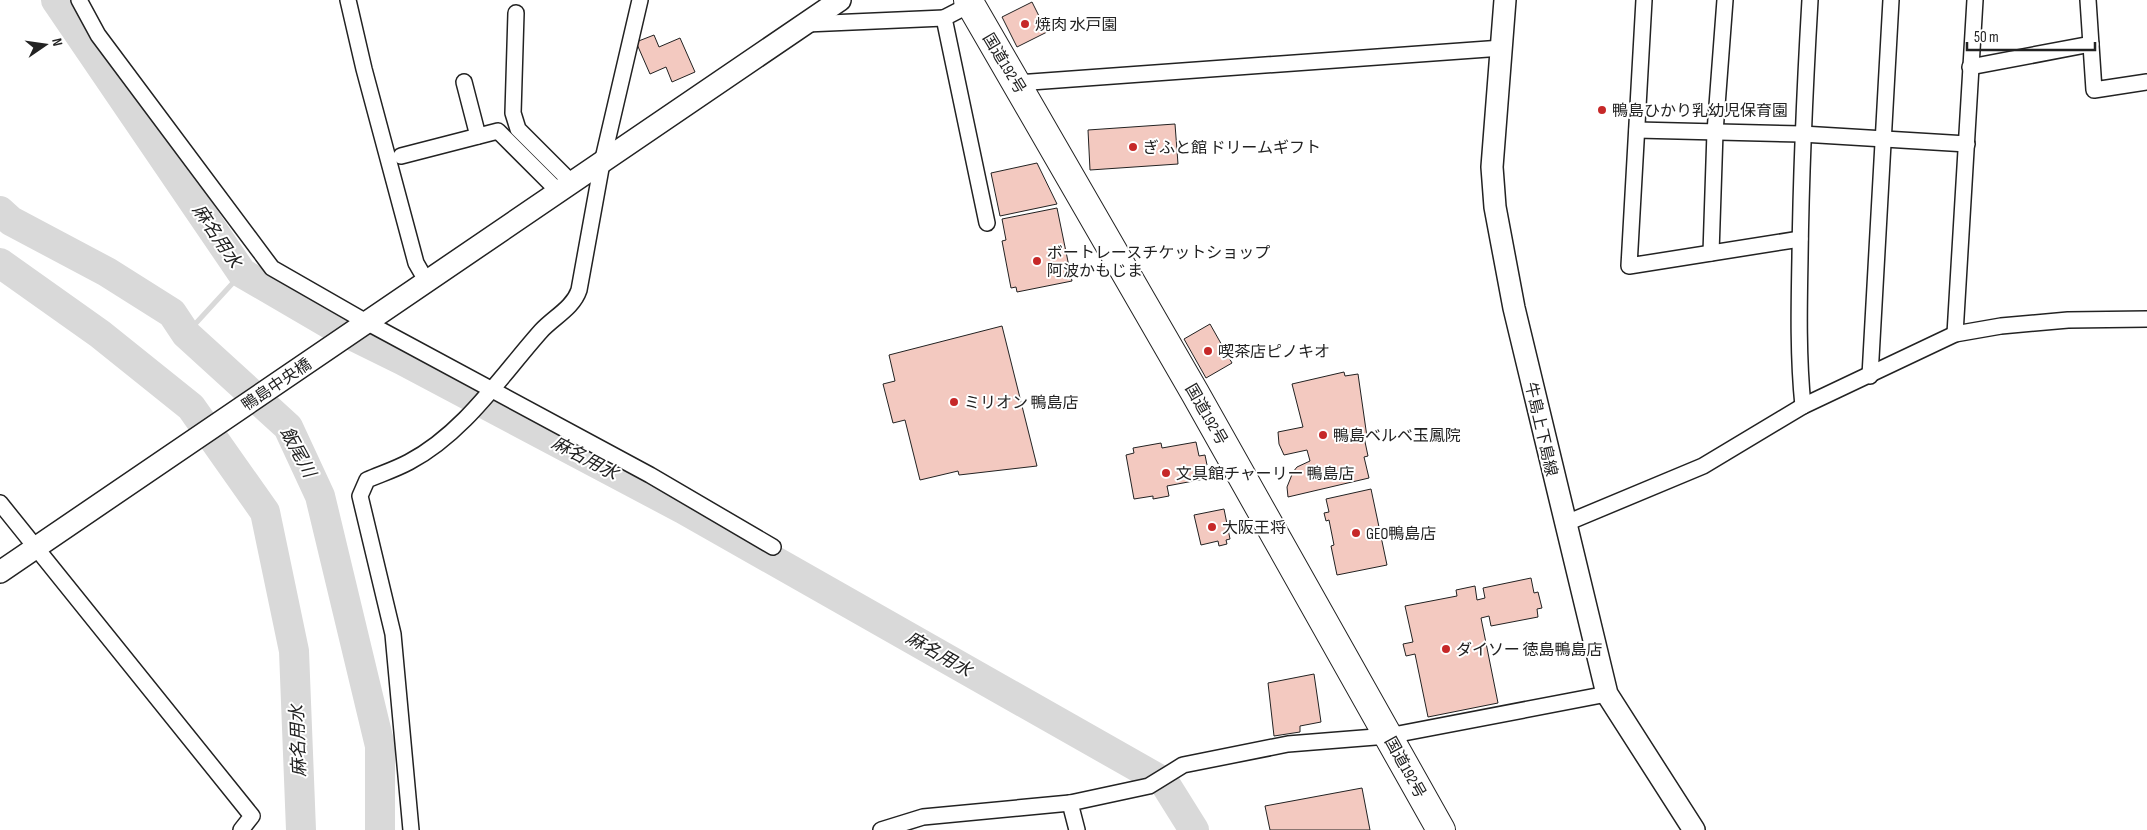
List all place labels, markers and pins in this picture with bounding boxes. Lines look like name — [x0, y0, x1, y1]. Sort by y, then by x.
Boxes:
place label: 焼肉 水戸園 — [1035, 16, 1118, 35]
marker: 焼肉 水戸園 — [1019, 18, 1031, 30]
place label: 鴨島ひかり乳幼児保育園 — [1612, 102, 1788, 121]
marker: 鴨島ひかり乳幼児保育園 — [1596, 104, 1608, 116]
place label: ぎふと館 ドリームギフト — [1143, 139, 1321, 158]
marker: ぎふと館 ドリームギフト — [1127, 141, 1139, 153]
place label: ボートレースチケットショップ 阿波かもじま — [1047, 244, 1270, 281]
marker: ボートレースチケットショップ 阿波かもじま — [1031, 255, 1043, 267]
place label: 喫茶店ピノキオ — [1218, 343, 1330, 362]
marker: 喫茶店ピノキオ — [1202, 345, 1214, 357]
place label: ミリオン 鴨島店 — [964, 394, 1079, 413]
marker: ミリオン 鴨島店 — [948, 396, 960, 408]
place label: 鴨島ベルベ玉鳳院 — [1333, 427, 1461, 446]
marker: 鴨島ベルベ玉鳳院 — [1317, 429, 1329, 441]
place label: 文具館チャーリー 鴨島店 — [1176, 465, 1354, 484]
marker: 文具館チャーリー 鴨島店 — [1160, 467, 1172, 479]
place label: 大阪王将 — [1222, 519, 1286, 538]
marker: 大阪王将 — [1206, 521, 1218, 533]
place label: GEO鴨島店 — [1366, 525, 1436, 544]
marker: GEO鴨島店 — [1350, 527, 1362, 539]
place label: ダイソー 徳島鴨島店 — [1456, 641, 1603, 660]
marker: ダイソー 徳島鴨島店 — [1440, 643, 1452, 655]

